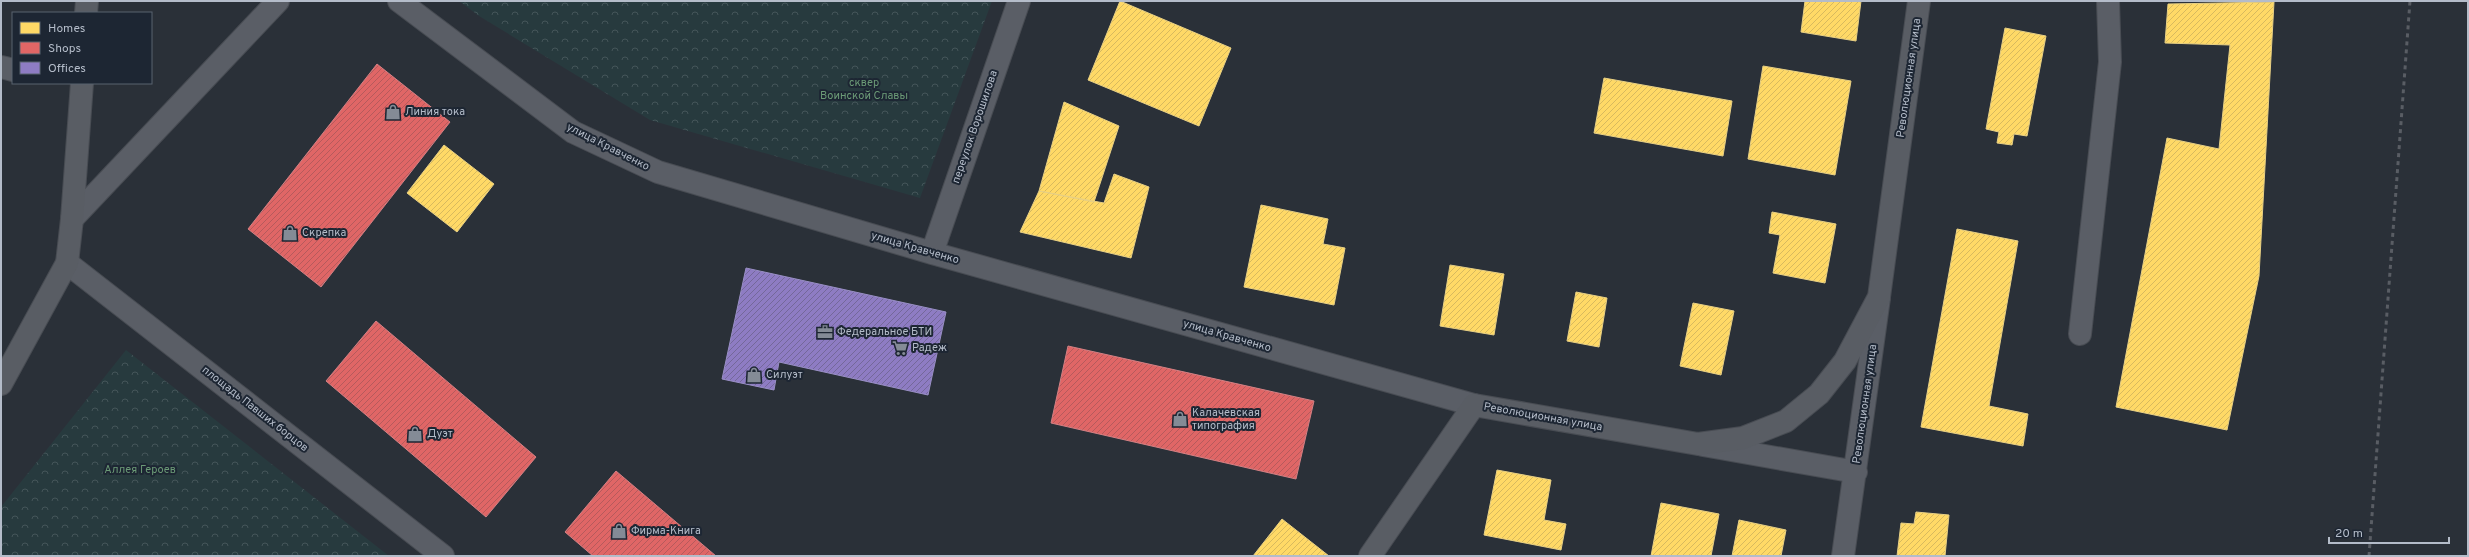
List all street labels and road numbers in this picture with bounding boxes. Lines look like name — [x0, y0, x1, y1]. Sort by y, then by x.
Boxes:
street label: Революционная улица — [1894, 17, 1924, 139]
street label: переулок Ворошилова — [949, 68, 1001, 185]
street label: улица Кравченко — [564, 120, 652, 174]
street label: улица Кравченко — [869, 229, 961, 267]
street label: улица Кравченко — [1181, 317, 1273, 355]
street label: Революционная улица — [1850, 343, 1880, 465]
street label: площадь Павших борцов — [199, 363, 311, 455]
street label: Революционная улица — [1483, 400, 1604, 434]

